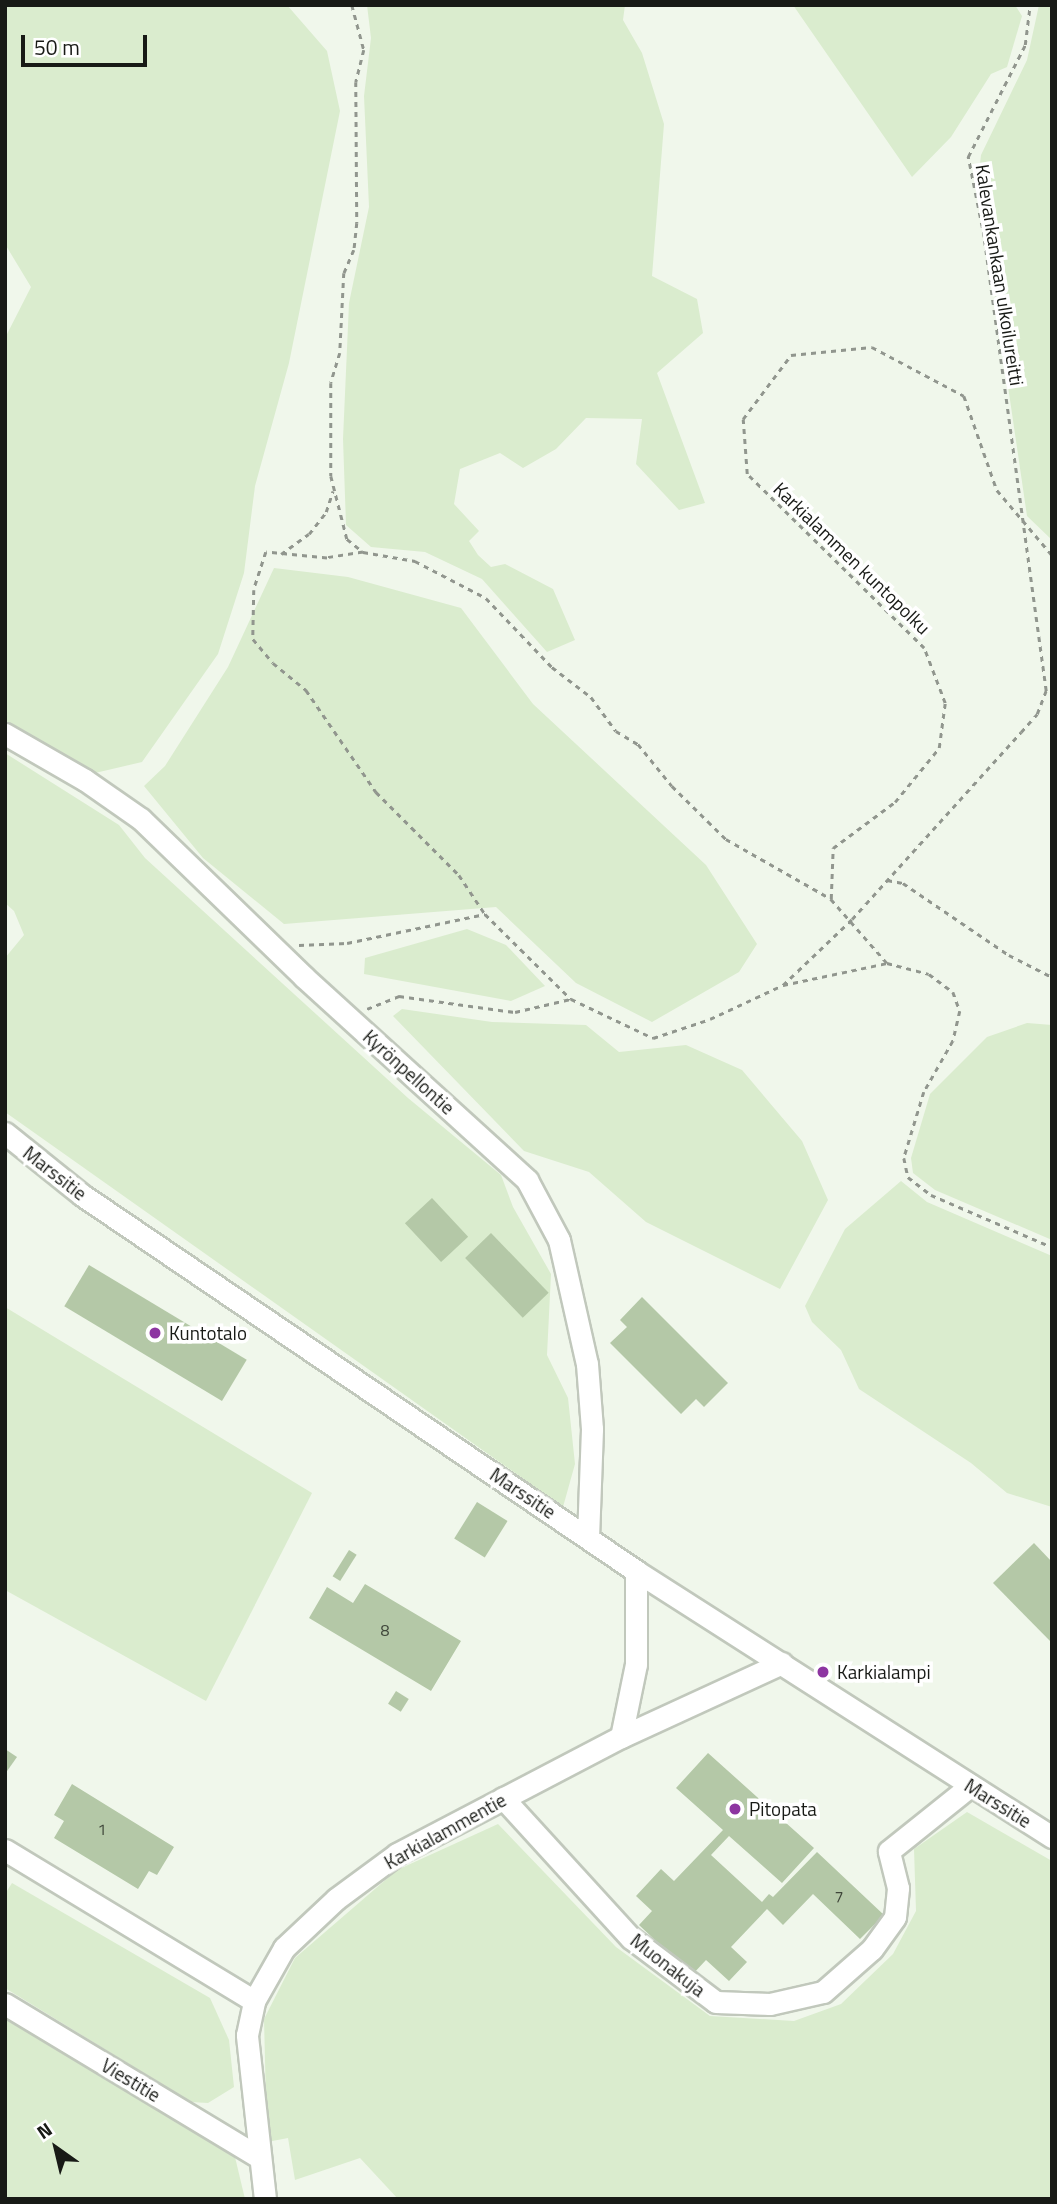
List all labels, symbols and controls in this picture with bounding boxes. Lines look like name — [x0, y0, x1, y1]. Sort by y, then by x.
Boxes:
scale bar — [24, 21, 150, 65]
text: 50 m — [34, 31, 80, 63]
street label: Kalevankankaan ulkoilureitti — [971, 163, 1029, 387]
street label: Karkialammen kuntopolku — [769, 477, 935, 639]
street label: Kyrönpellontie — [359, 1025, 459, 1119]
street label: Marssitie — [19, 1141, 91, 1205]
place label: Kuntotalo — [169, 1322, 247, 1344]
marker: Kuntotalo — [147, 1325, 163, 1341]
street label: Marssitie — [486, 1463, 560, 1523]
house number: 8 — [381, 1620, 389, 1640]
place label: Karkialampi — [837, 1661, 931, 1683]
marker: Karkialampi — [815, 1664, 831, 1680]
street label: Marssitie — [960, 1774, 1036, 1832]
street label: Karkialammentie — [380, 1788, 510, 1874]
place label: Pitopata — [749, 1798, 817, 1820]
marker: Pitopata — [727, 1801, 743, 1817]
house number: 1 — [98, 1819, 106, 1839]
house number: 7 — [835, 1886, 843, 1906]
street label: Muonakuja — [626, 1929, 710, 2001]
street label: Viestitie — [97, 2054, 165, 2106]
north arrow — [21, 2113, 91, 2183]
text: N — [30, 2114, 58, 2146]

